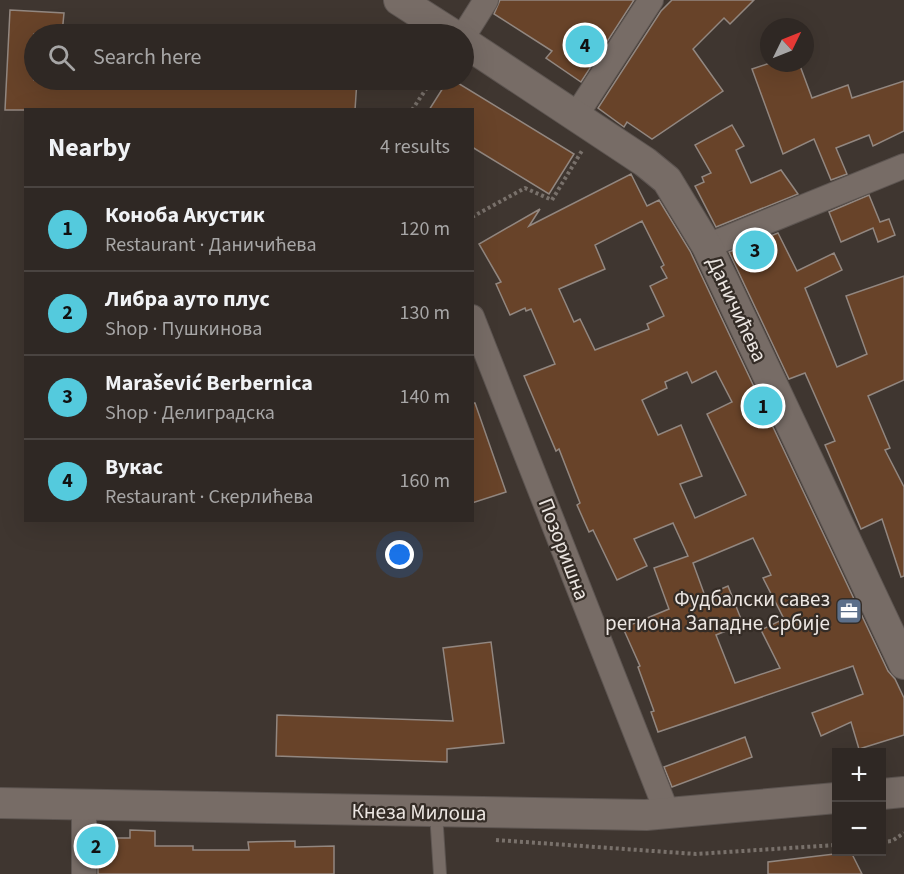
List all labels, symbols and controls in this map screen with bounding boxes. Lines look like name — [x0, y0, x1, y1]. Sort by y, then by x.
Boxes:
north arrow — [760, 18, 814, 72]
pin: 4 — [566, 22, 604, 68]
search box — [24, 24, 474, 90]
icon: search — [45, 41, 78, 74]
text: Search here — [93, 41, 201, 73]
text: Nearby — [48, 129, 131, 166]
text: 4 results — [380, 133, 450, 161]
text: Коноба Акустик — [105, 199, 265, 231]
text: 1 — [62, 215, 73, 243]
text: 120 m — [400, 215, 450, 243]
pin: 3 — [736, 228, 774, 272]
text: Restaurant · Даничићева — [105, 231, 317, 259]
street label: Даничићева — [699, 251, 775, 367]
text: Либра ауто плус — [105, 283, 270, 315]
text: 2 — [62, 299, 73, 327]
text: 130 m — [400, 299, 450, 327]
text: Shop · Пушкинова — [105, 315, 262, 343]
text: Marašević Berbernica — [105, 367, 313, 399]
text: 3 — [62, 383, 73, 411]
text: 140 m — [400, 383, 450, 411]
pin: 1 — [744, 384, 783, 428]
text: Shop · Делиградска — [105, 399, 275, 427]
text: Вукас — [105, 451, 163, 483]
text: 4 — [62, 467, 73, 495]
text: 160 m — [400, 467, 450, 495]
text: Restaurant · Скерлићева — [105, 483, 313, 511]
street label: Позоришна — [531, 494, 597, 604]
your location — [385, 540, 414, 569]
place label: Фудбалски савез региона Западне Србије — [605, 584, 830, 638]
office icon: Фудбалски савез региона Западне Србије — [834, 596, 864, 626]
map controls — [832, 748, 886, 856]
button: + — [832, 748, 886, 802]
street label: Кнеза Милоша — [351, 796, 487, 828]
button: − — [832, 802, 886, 856]
pin: 2 — [76, 824, 116, 868]

